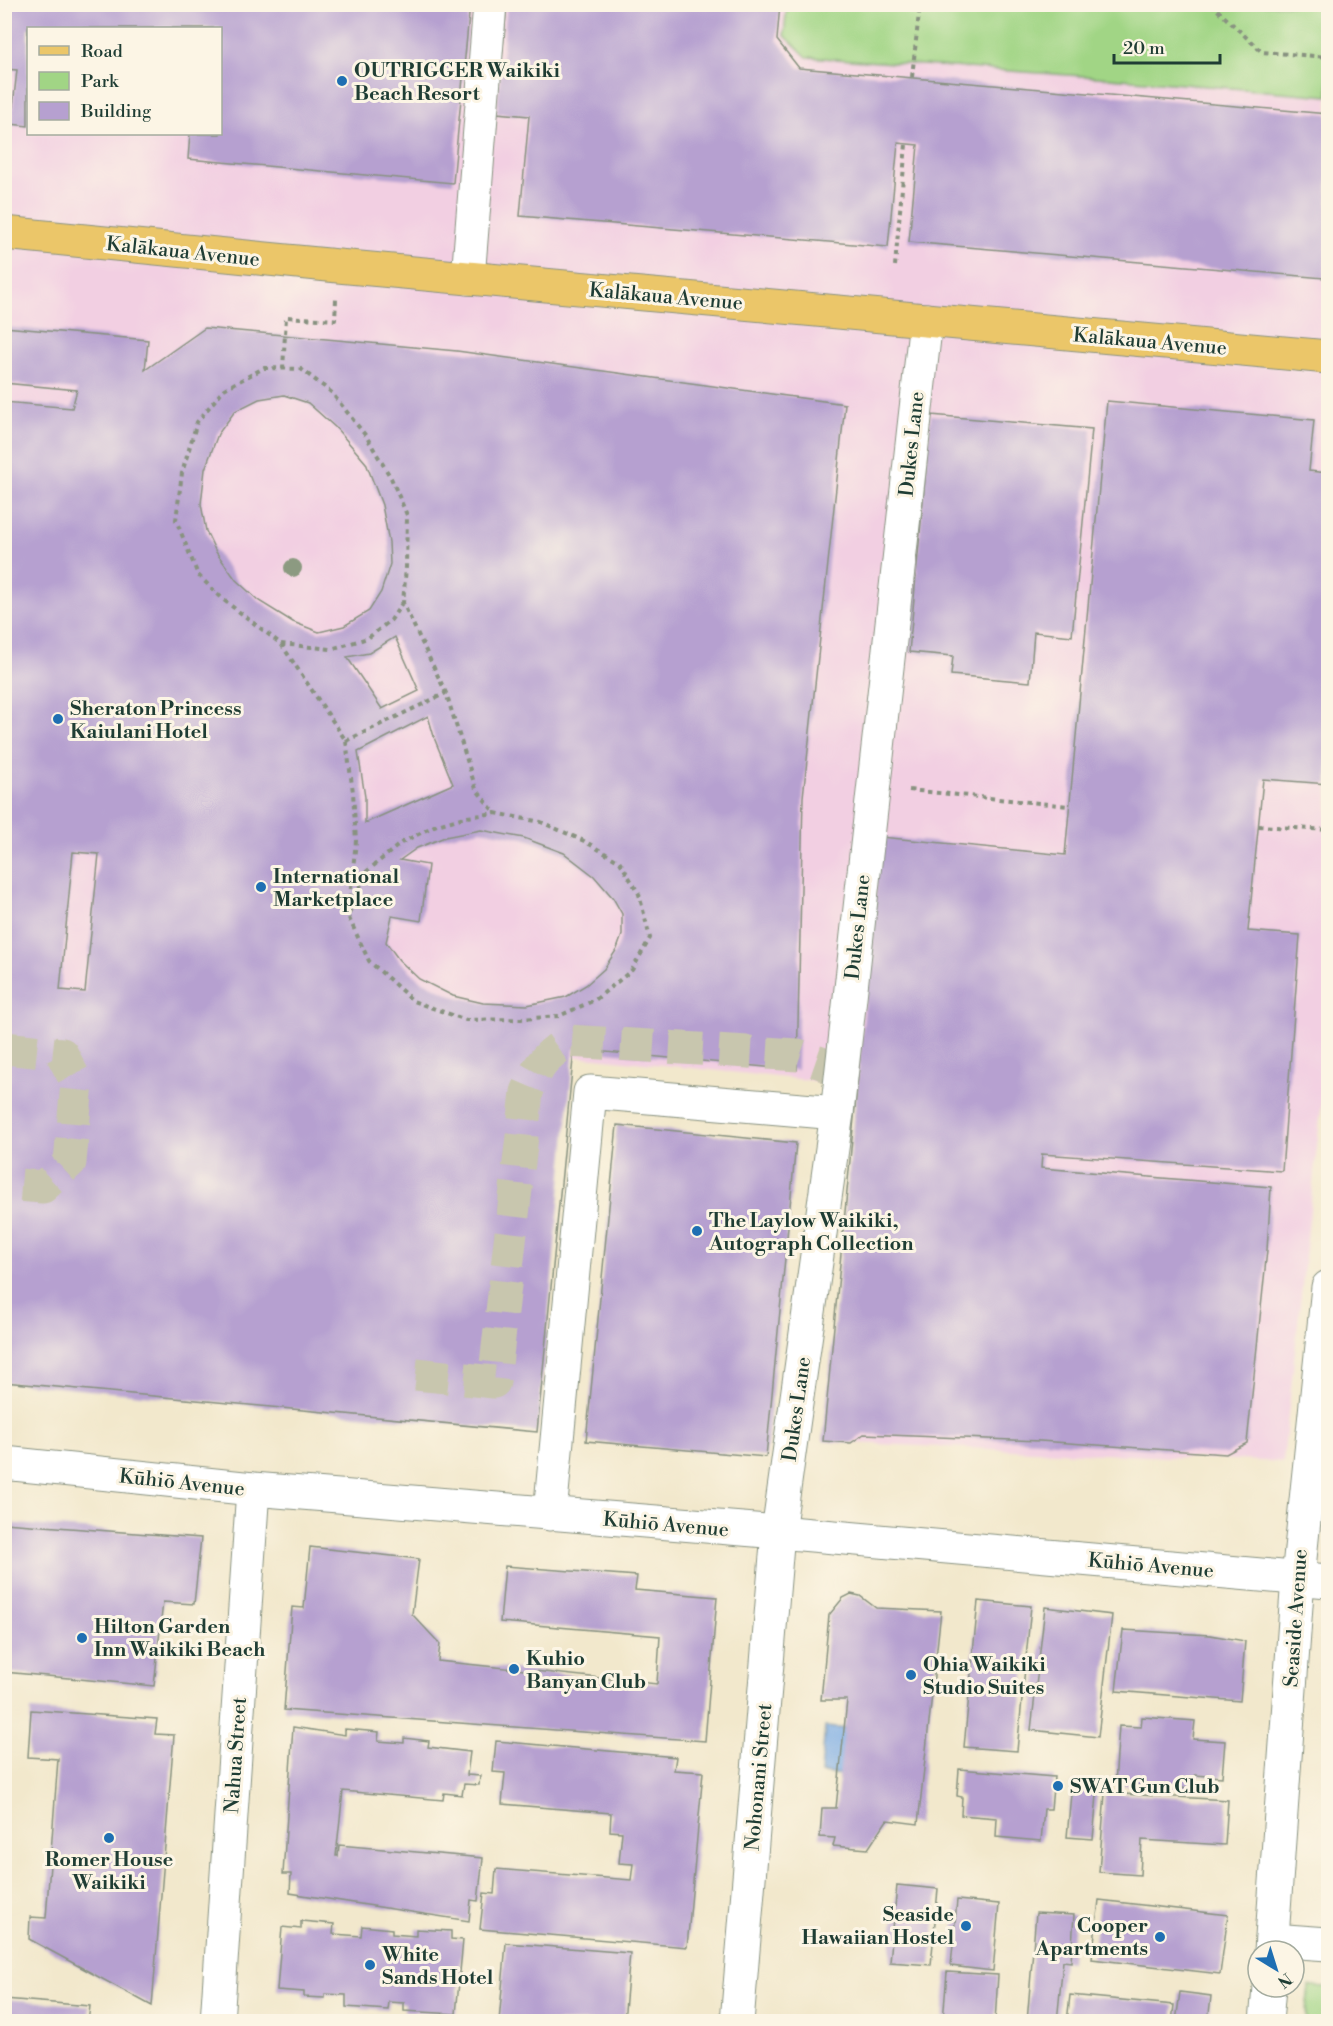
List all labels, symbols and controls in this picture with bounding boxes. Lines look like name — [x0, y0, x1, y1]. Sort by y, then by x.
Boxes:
legend — [27, 27, 222, 135]
scale bar — [1114, 27, 1220, 65]
text: 20 m — [1123, 37, 1165, 60]
text: Road — [81, 40, 124, 63]
place label: OUTRIGGER Waikiki Beach Resort — [354, 59, 561, 107]
text: Park — [81, 70, 120, 93]
marker: OUTRIGGER Waikiki Beach Resort — [335, 74, 349, 88]
text: Building — [80, 100, 152, 123]
street label: Kalākaua Avenue — [105, 232, 261, 273]
street label: Kalākaua Avenue — [588, 278, 744, 317]
street label: Kalākaua Avenue — [1072, 323, 1228, 362]
street label: Dukes Lane — [895, 390, 930, 498]
place label: Sheraton Princess Kaiulani Hotel — [70, 697, 242, 745]
marker: Sheraton Princess Kaiulani Hotel — [51, 712, 65, 726]
place label: International Marketplace — [273, 865, 399, 913]
street label: Dukes Lane — [841, 873, 876, 981]
marker: International Marketplace — [254, 880, 268, 894]
place label: The Laylow Waikiki, Autograph Collection — [708, 1209, 914, 1257]
marker: The Laylow Waikiki, Autograph Collection — [690, 1224, 704, 1238]
street label: Dukes Lane — [778, 1355, 817, 1463]
street label: Kūhiō Avenue — [118, 1464, 246, 1503]
street label: Kūhiō Avenue — [602, 1508, 730, 1543]
street label: Seaside Avenue — [1279, 1548, 1314, 1688]
street label: Kūhiō Avenue — [1087, 1549, 1215, 1584]
place label: Hilton Garden Inn Waikiki Beach — [94, 1615, 266, 1663]
marker: Hilton Garden Inn Waikiki Beach — [75, 1631, 89, 1645]
place label: Kuhio Banyan Club — [526, 1647, 646, 1695]
place label: Ohia Waikiki Studio Suites — [923, 1653, 1046, 1701]
marker: Kuhio Banyan Club — [507, 1662, 521, 1676]
marker: Ohia Waikiki Studio Suites — [904, 1668, 918, 1682]
street label: Nahua Street — [220, 1696, 253, 1814]
street label: Nohonani Street — [741, 1702, 778, 1852]
place label: SWAT Gun Club — [1070, 1775, 1220, 1800]
marker: SWAT Gun Club — [1051, 1779, 1065, 1793]
marker: Romer House Waikiki — [102, 1831, 116, 1845]
place label: Romer House Waikiki — [45, 1848, 173, 1896]
place label: Seaside Hawaiian Hostel — [801, 1903, 954, 1951]
place label: Cooper Apartments — [1035, 1914, 1148, 1962]
marker: Seaside Hawaiian Hostel — [959, 1919, 973, 1933]
marker: Cooper Apartments — [1153, 1930, 1167, 1944]
north arrow — [1246, 1939, 1306, 1999]
place label: White Sands Hotel — [381, 1943, 494, 1991]
marker: White Sands Hotel — [363, 1958, 377, 1972]
text: N — [1273, 1968, 1296, 1992]

